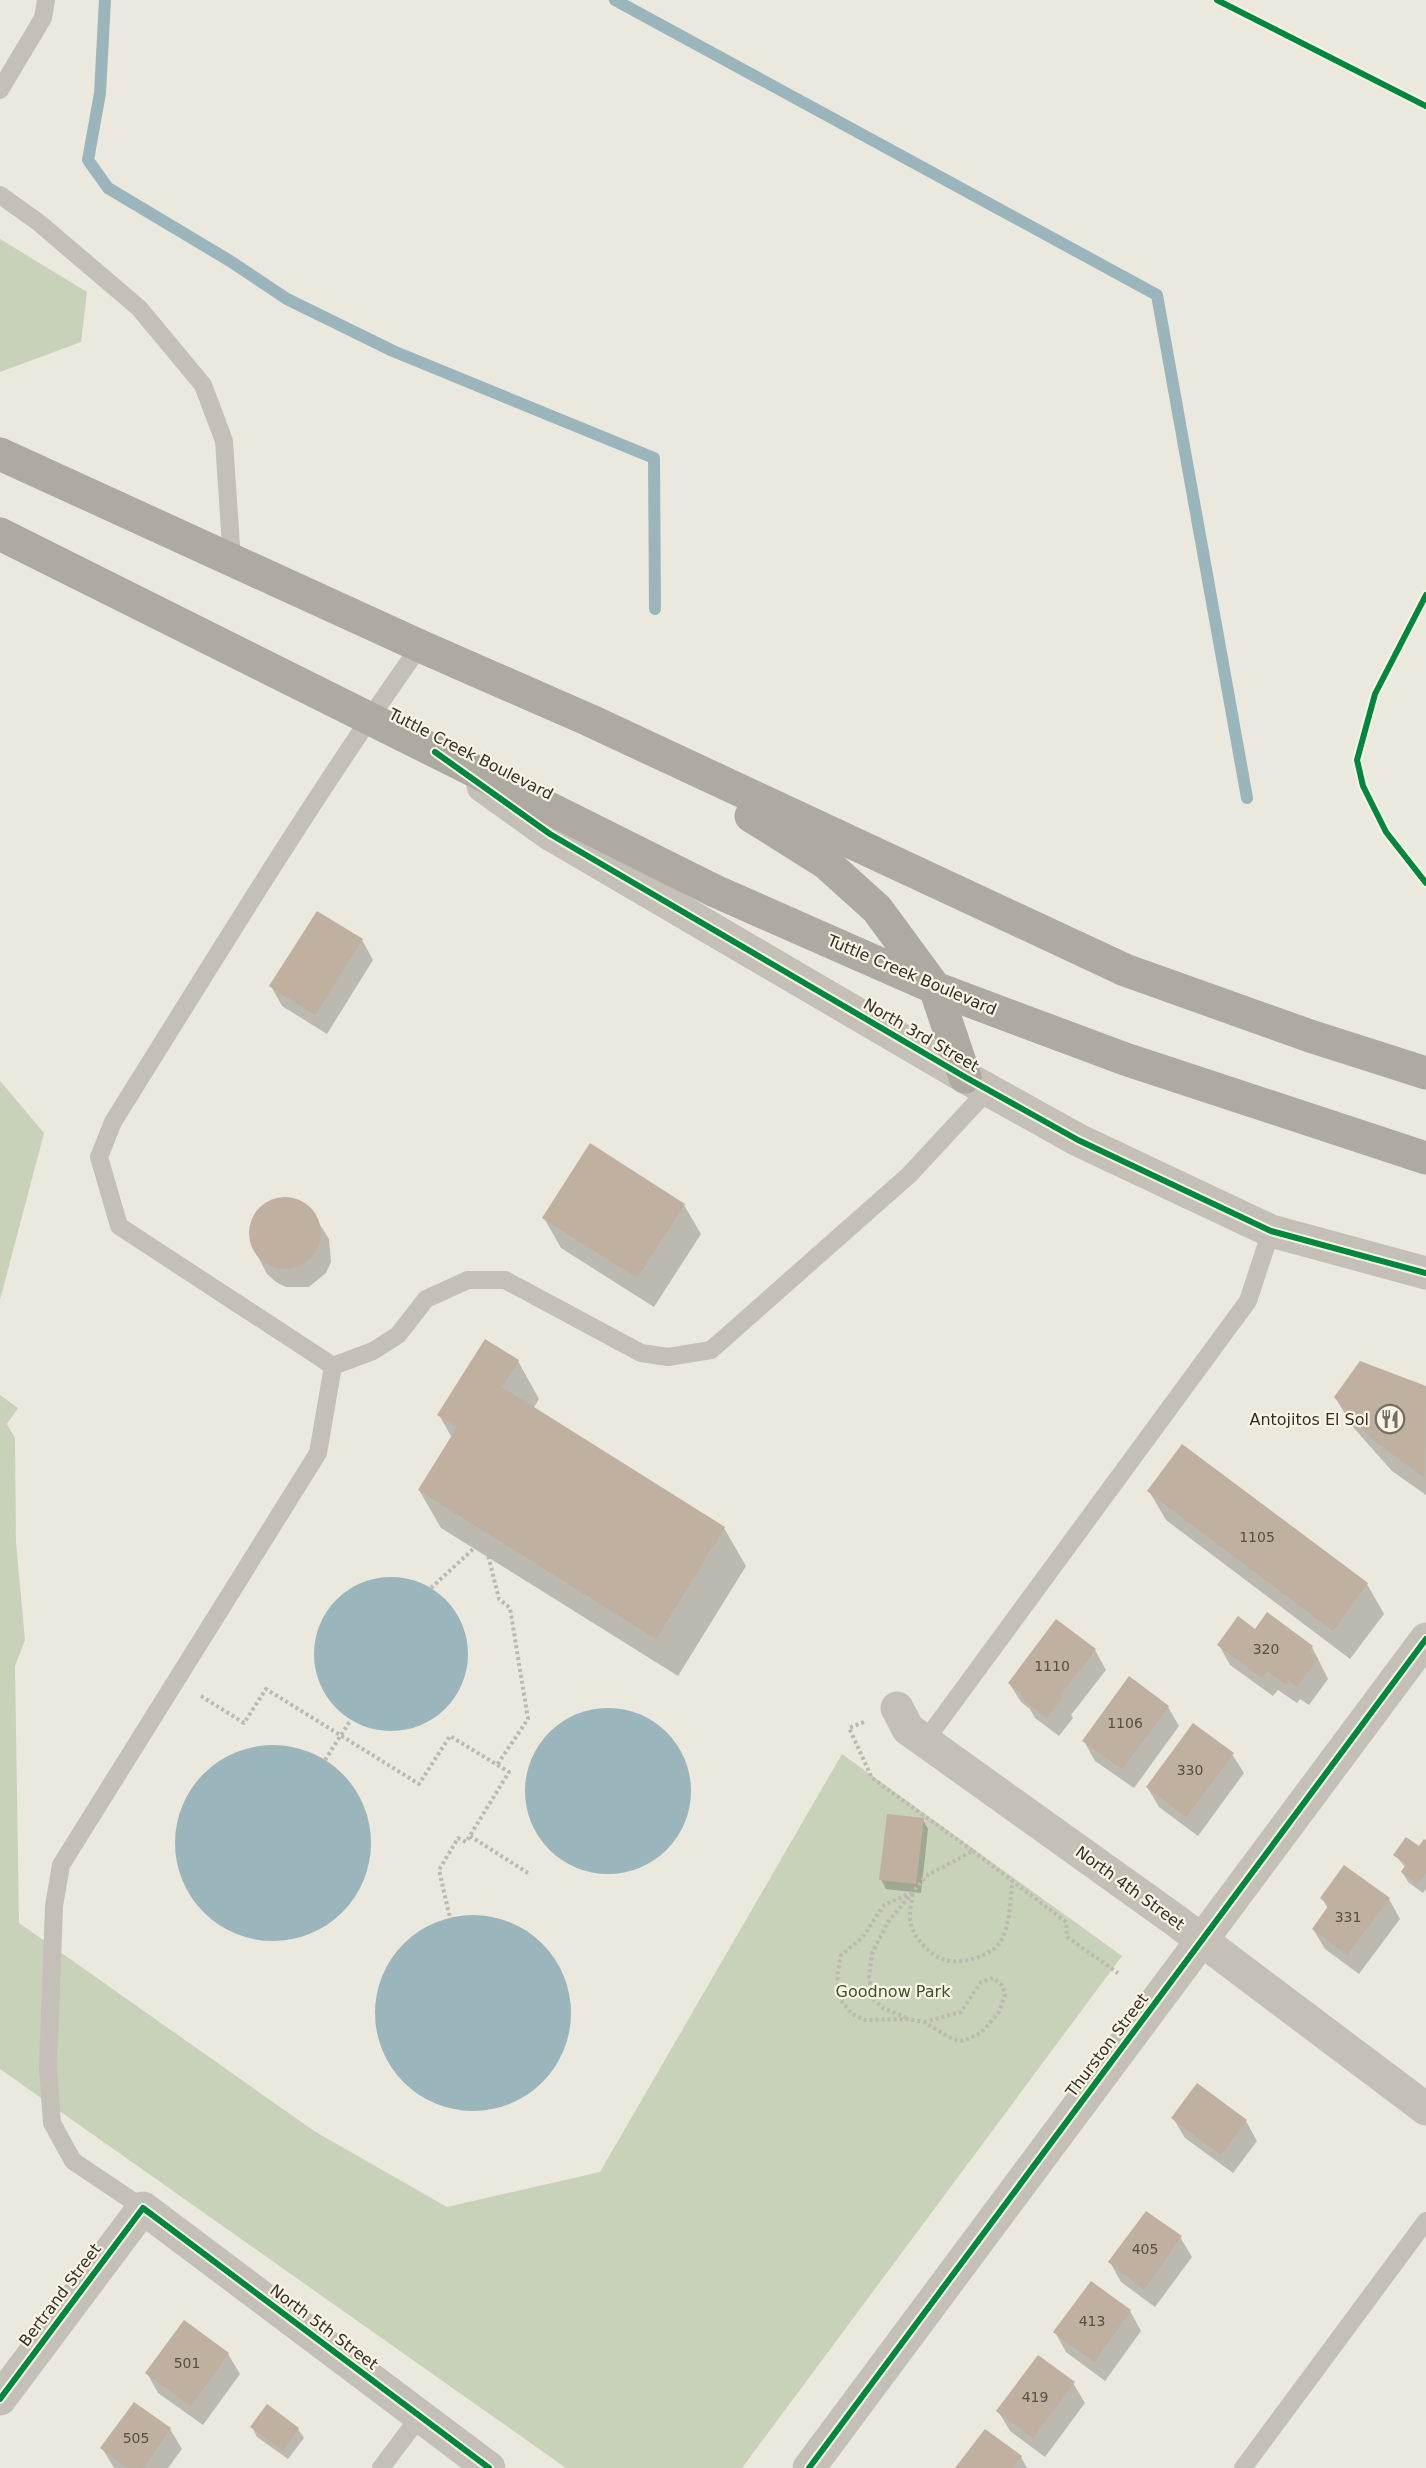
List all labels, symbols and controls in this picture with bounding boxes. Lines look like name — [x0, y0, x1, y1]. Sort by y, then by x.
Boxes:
street label: Tuttle Creek Boulevard — [385, 704, 556, 804]
street label: Tuttle Creek Boulevard — [824, 930, 999, 1019]
street label: North 3rd Street — [860, 994, 982, 1076]
restaurant icon: Antojitos El Sol — [1374, 1403, 1406, 1435]
place label: Antojitos El Sol — [1249, 1410, 1369, 1429]
house number: 1105 — [1239, 1529, 1275, 1545]
house number: 320 — [1253, 1641, 1279, 1657]
house number: 1110 — [1034, 1658, 1070, 1674]
house number: 1106 — [1107, 1715, 1143, 1731]
house number: 330 — [1177, 1762, 1203, 1778]
street label: North 4th Street — [1072, 1842, 1188, 1934]
house number: 331 — [1335, 1909, 1361, 1925]
park label: Goodnow Park — [836, 1982, 951, 2001]
street label: Thurston Street — [1061, 1989, 1152, 2101]
street label: Bertrand Street — [15, 2240, 105, 2350]
house number: 405 — [1132, 2241, 1158, 2257]
street label: North 5th Street — [266, 2280, 382, 2374]
house number: 413 — [1079, 2313, 1105, 2329]
house number: 501 — [174, 2355, 200, 2371]
house number: 419 — [1022, 2389, 1048, 2405]
house number: 505 — [123, 2430, 149, 2446]

